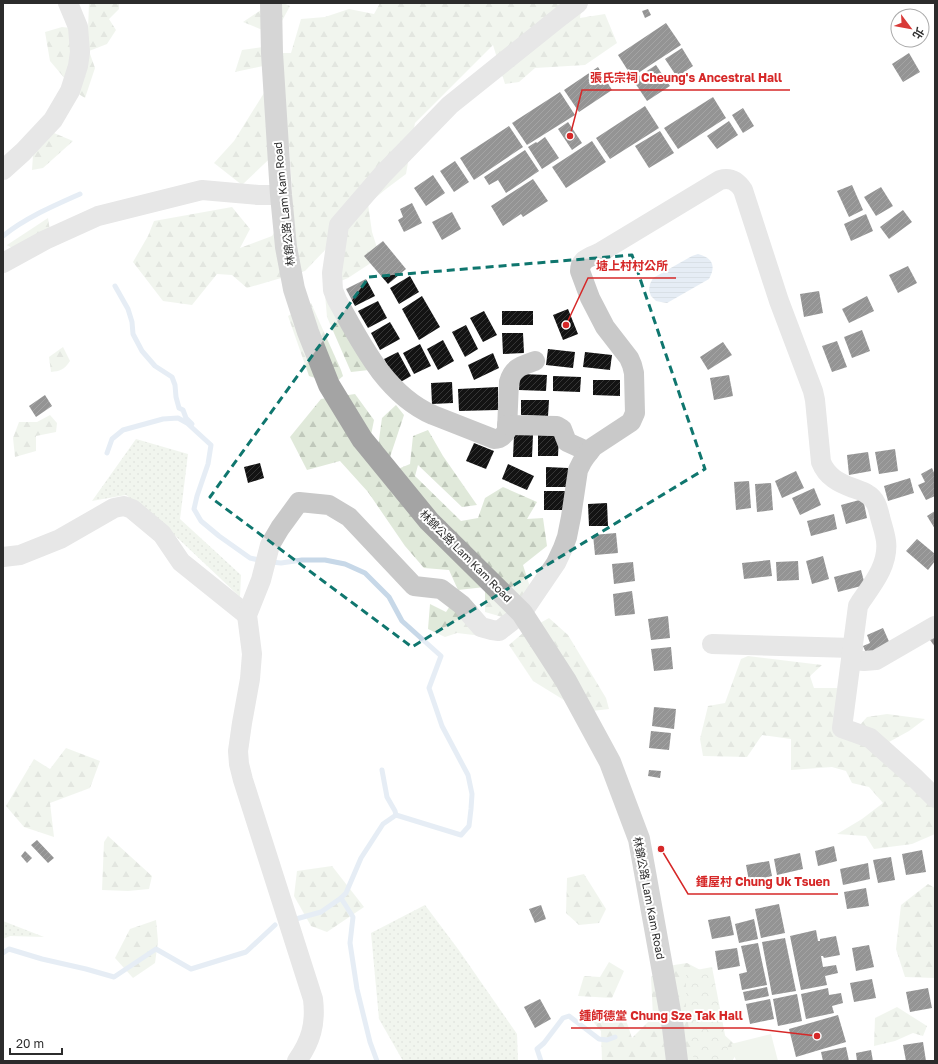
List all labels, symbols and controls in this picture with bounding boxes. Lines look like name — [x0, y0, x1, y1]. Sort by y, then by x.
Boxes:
north arrow — [890, 8, 930, 48]
text: 北 — [910, 25, 927, 42]
callout: 張氏宗祠 Cheung's Ancestral Hall — [582, 66, 790, 90]
text: 張氏宗祠 Cheung's Ancestral Hall — [590, 70, 782, 85]
street label: 林錦公路 Lam Kam Road — [271, 141, 296, 267]
callout: 塘上村村公所 — [588, 254, 676, 278]
text: 塘上村村公所 — [596, 258, 668, 273]
street label: 林錦公路 Lam Kam Road — [418, 507, 515, 604]
street label: 林錦公路 Lam Kam Road — [631, 835, 668, 960]
callout: 鍾屋村 Chung Uk Tsuen — [688, 870, 838, 894]
text: 鍾屋村 Chung Uk Tsuen — [696, 874, 830, 889]
callout: 鍾師德堂 Chung Sze Tak Hall — [571, 1004, 750, 1028]
text: 鍾師德堂 Chung Sze Tak Hall — [579, 1008, 743, 1023]
scale bar — [10, 1030, 62, 1056]
text: 20 m — [16, 1036, 44, 1051]

